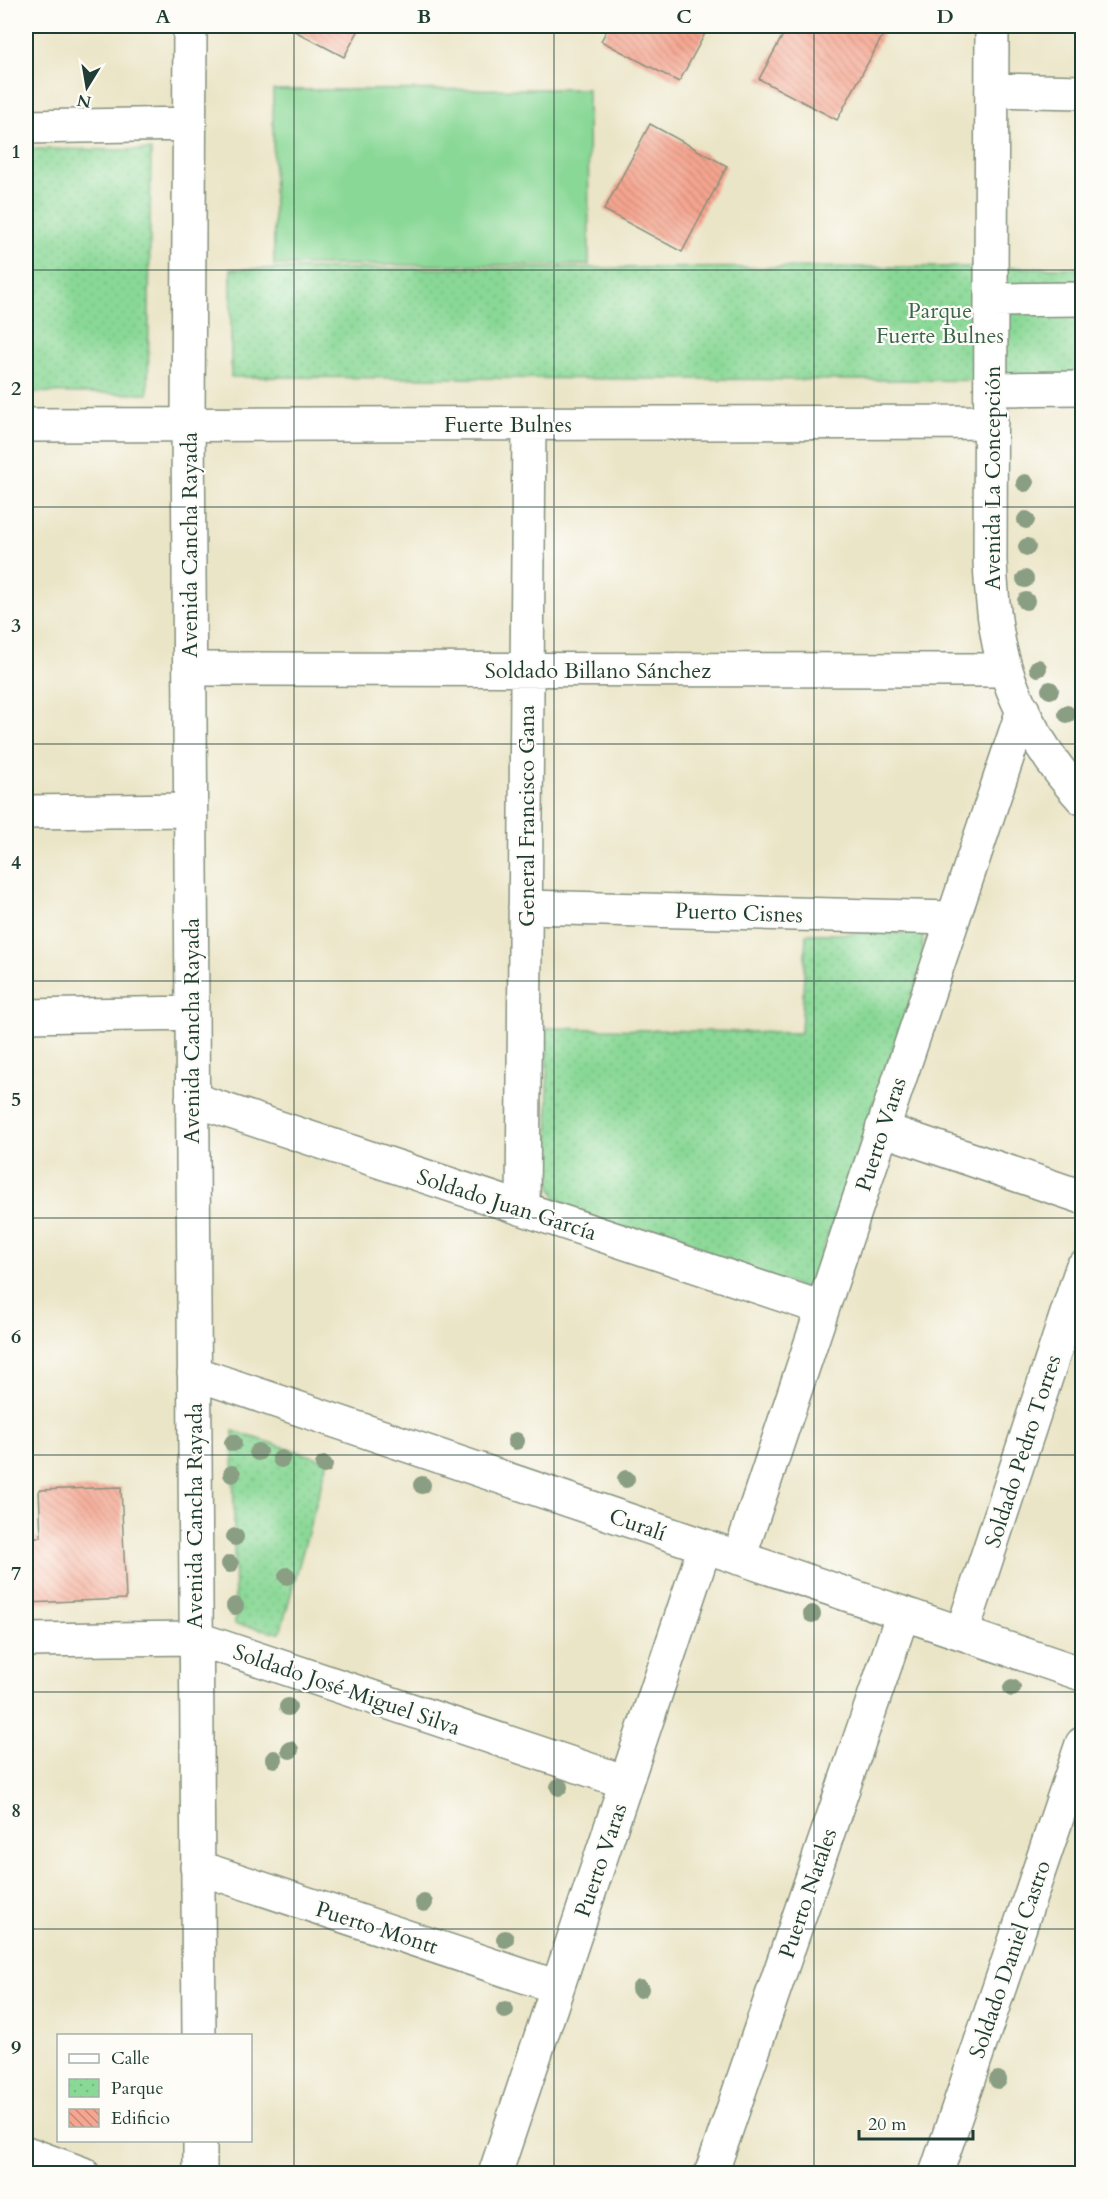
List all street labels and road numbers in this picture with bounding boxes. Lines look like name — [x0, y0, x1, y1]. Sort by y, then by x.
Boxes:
street label: Avenida La Concepción — [978, 365, 1008, 590]
street label: Fuerte Bulnes — [444, 410, 572, 440]
street label: Avenida Cancha Rayada — [175, 431, 205, 658]
street label: Soldado Billano Sánchez — [485, 656, 711, 686]
street label: General Francisco Gana — [512, 705, 542, 927]
street label: Puerto Cisnes — [674, 896, 803, 930]
street label: Avenida Cancha Rayada — [177, 917, 207, 1144]
street label: Puerto Varas — [848, 1073, 914, 1195]
street label: Soldado Juan García — [413, 1162, 601, 1248]
street label: Soldado Pedro Torres — [978, 1351, 1068, 1552]
street label: Avenida Cancha Rayada — [180, 1402, 210, 1629]
street label: Curalí — [605, 1501, 670, 1549]
street label: Soldado José Miguel Silva — [229, 1637, 465, 1743]
street label: Puerto Varas — [567, 1799, 634, 1921]
street label: Puerto Natales — [772, 1824, 844, 1962]
street label: Soldado Daniel Castro — [962, 1856, 1058, 2062]
street label: Puerto Montt — [312, 1894, 442, 1962]

